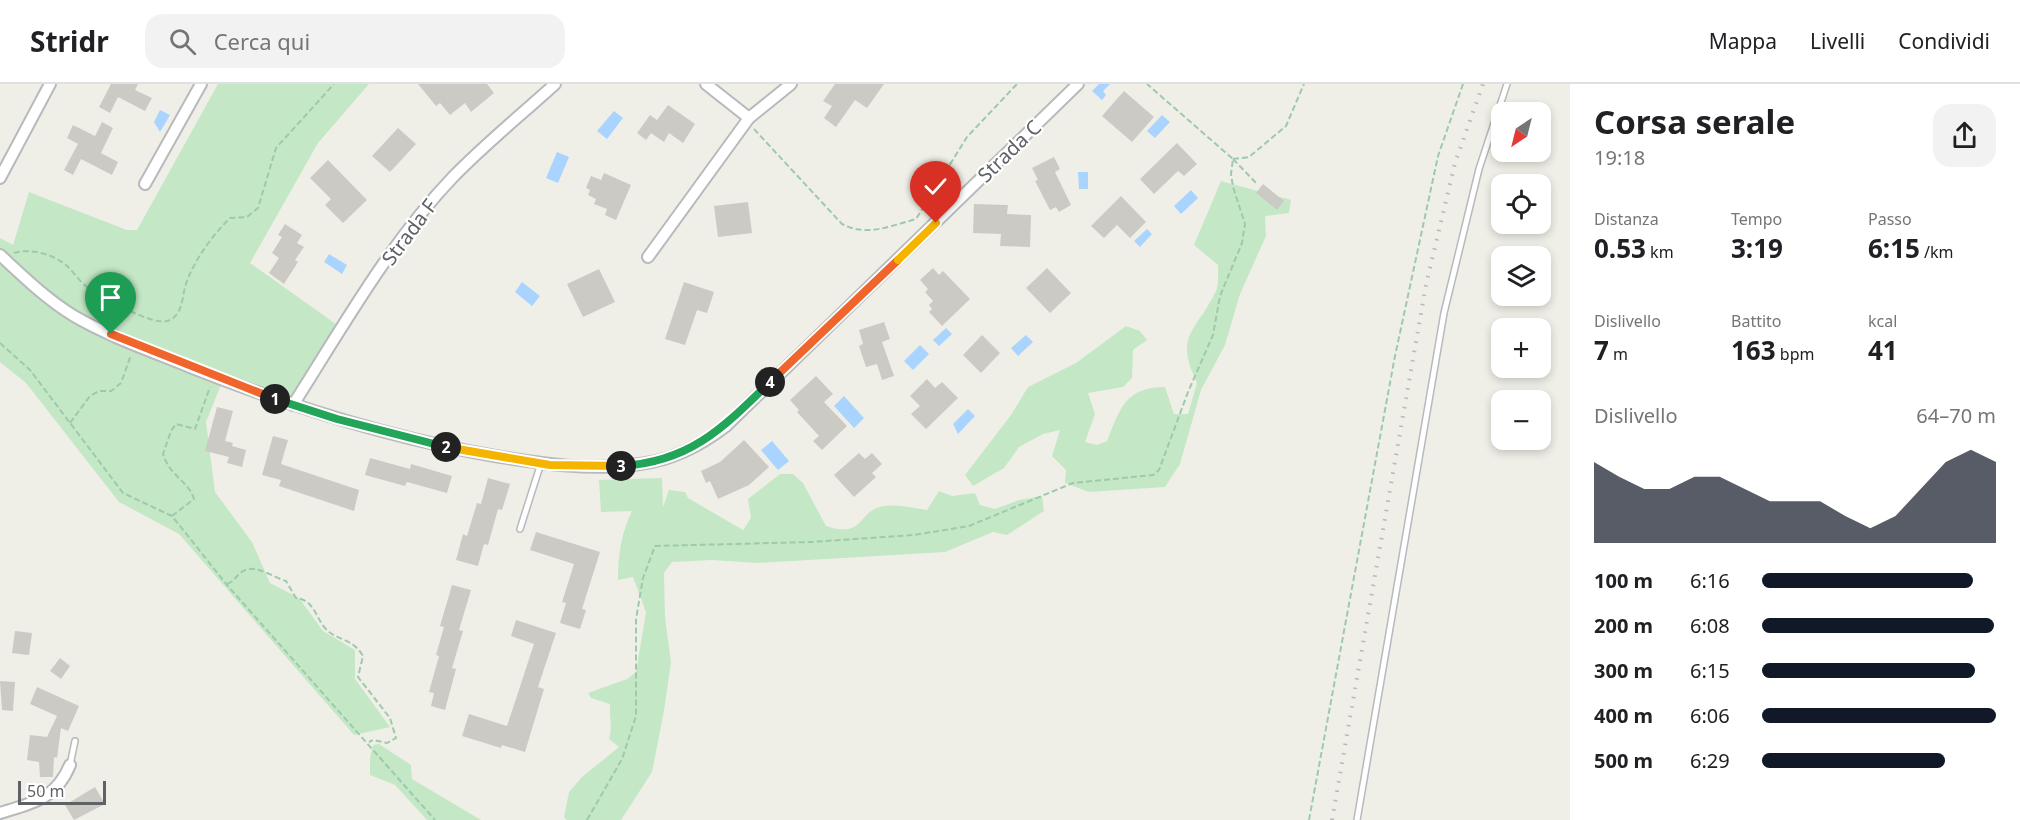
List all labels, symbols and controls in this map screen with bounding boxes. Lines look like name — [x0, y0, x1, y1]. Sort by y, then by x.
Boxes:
search box — [145, 14, 565, 68]
text: Stridr — [30, 22, 109, 60]
icon: search — [166, 25, 199, 58]
text: Cerca qui — [214, 26, 310, 56]
text: Mappa — [1709, 27, 1777, 55]
text: Livelli — [1810, 27, 1865, 55]
text: Condividi — [1898, 27, 1990, 55]
text: Corsa serale — [1594, 99, 1795, 144]
north arrow — [1491, 102, 1551, 162]
map controls — [1491, 102, 1551, 450]
button: share — [1933, 104, 1996, 167]
street label: Strada C — [971, 114, 1047, 188]
text: 19:18 — [1594, 144, 1645, 171]
pin — [910, 161, 961, 223]
icon: check — [919, 170, 952, 203]
button: locate — [1491, 174, 1551, 234]
street label: Strada F — [375, 193, 443, 271]
text: Distanza — [1594, 208, 1659, 230]
text: Tempo — [1731, 208, 1782, 230]
text: Passo — [1868, 208, 1912, 230]
text: 0.53 — [1594, 230, 1646, 266]
text: 3:19 — [1731, 230, 1783, 266]
text: 6:15 — [1868, 230, 1920, 266]
text: km — [1646, 241, 1674, 263]
text: /km — [1920, 241, 1954, 263]
button: layers — [1491, 246, 1551, 306]
pin — [85, 272, 136, 334]
icon: arrive — [94, 281, 127, 314]
text: Dislivello — [1594, 310, 1661, 332]
text: Battito — [1731, 310, 1782, 332]
text: kcal — [1868, 310, 1897, 332]
button: + — [1491, 318, 1551, 378]
text: 7 — [1594, 332, 1609, 368]
text: 163 — [1731, 332, 1776, 368]
text: 41 — [1868, 332, 1898, 368]
text: m — [1609, 343, 1628, 365]
text: bpm — [1776, 343, 1814, 365]
pin: 4 — [755, 367, 785, 397]
text: 4 — [765, 371, 775, 393]
pin: 1 — [260, 384, 290, 414]
text: 1 — [270, 388, 280, 410]
button: − — [1491, 390, 1551, 450]
text: Dislivello — [1594, 402, 1678, 429]
text: 64–70 m — [1916, 402, 1996, 429]
pin: 2 — [431, 432, 461, 462]
text: 2 — [441, 436, 451, 458]
pin: 3 — [606, 451, 636, 481]
text: 3 — [616, 455, 626, 477]
text: 100 m — [1594, 567, 1653, 594]
text: 6:16 — [1690, 567, 1730, 594]
text: 200 m — [1594, 612, 1653, 639]
text: 6:08 — [1690, 612, 1730, 639]
text: 300 m — [1594, 657, 1653, 684]
text: 6:15 — [1690, 657, 1730, 684]
text: 400 m — [1594, 702, 1653, 729]
text: 6:06 — [1690, 702, 1730, 729]
text: 500 m — [1594, 747, 1653, 774]
text: 6:29 — [1690, 747, 1730, 774]
scale bar — [18, 778, 106, 806]
text: 50 m — [27, 780, 64, 802]

